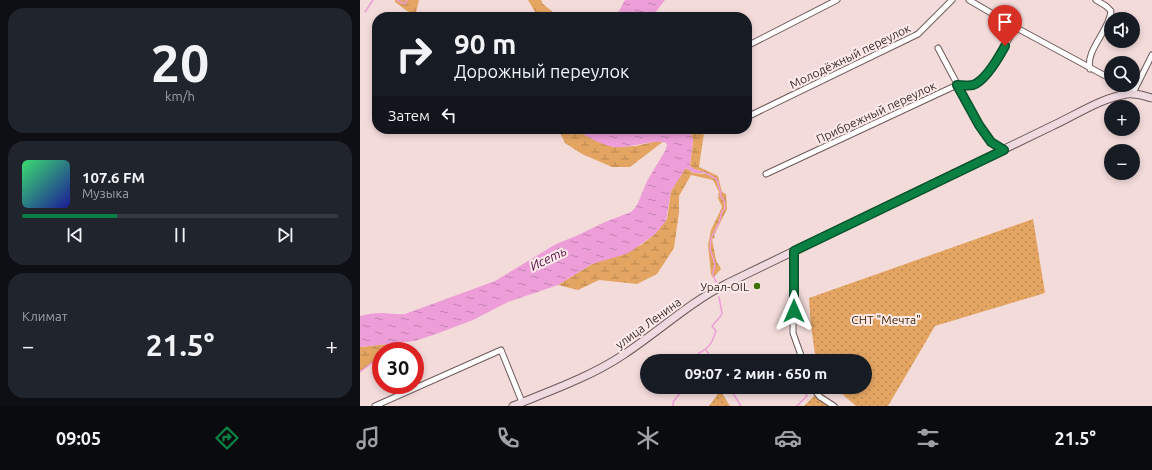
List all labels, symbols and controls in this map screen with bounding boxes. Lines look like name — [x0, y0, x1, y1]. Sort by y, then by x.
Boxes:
pin — [988, 5, 1022, 46]
icon: arrive — [994, 11, 1016, 33]
map controls — [1104, 12, 1140, 180]
button: sound — [1104, 12, 1140, 48]
street label: Молодёжный переулок — [787, 21, 913, 91]
icon: right — [388, 28, 440, 80]
text: 90 m — [454, 28, 516, 59]
text: 20 — [151, 34, 209, 92]
button: search — [1104, 56, 1140, 92]
text: Дорожный переулок — [454, 61, 629, 81]
street label: Прибрежный переулок — [814, 78, 938, 146]
text: km/h — [165, 89, 195, 103]
button: + — [1104, 100, 1140, 136]
icon: left — [438, 104, 460, 126]
text: Затем — [388, 107, 430, 124]
button: − — [1104, 144, 1140, 180]
text: 107.6 FM — [82, 169, 145, 186]
text: Музыка — [82, 186, 129, 200]
icon: previous — [64, 224, 86, 246]
icon: pause — [169, 224, 191, 246]
icon: next — [274, 224, 296, 246]
water label: Исеть — [527, 243, 569, 273]
place label: Урал-OIL — [700, 280, 749, 293]
marker: Урал-OIL — [752, 281, 762, 291]
position arrow — [773, 290, 815, 332]
street label: улица Ленина — [613, 295, 683, 351]
text: Климат — [22, 309, 67, 323]
park label: СНТ "Мечта" — [851, 313, 921, 326]
text: 21.5° — [146, 328, 214, 362]
text: − — [22, 333, 34, 358]
text: + — [326, 333, 338, 358]
speed limit sign: 30 — [372, 342, 424, 394]
text: 09:07 · 2 мин · 650 m — [685, 365, 827, 382]
icon: directions — [213, 424, 241, 452]
icon: music — [354, 424, 382, 452]
icon: phone — [494, 424, 522, 452]
icon: climate — [634, 424, 662, 452]
icon: car — [774, 424, 802, 452]
icon: filters — [914, 424, 942, 452]
text: 09:05 — [56, 428, 101, 448]
text: 21.5° — [1055, 428, 1096, 448]

